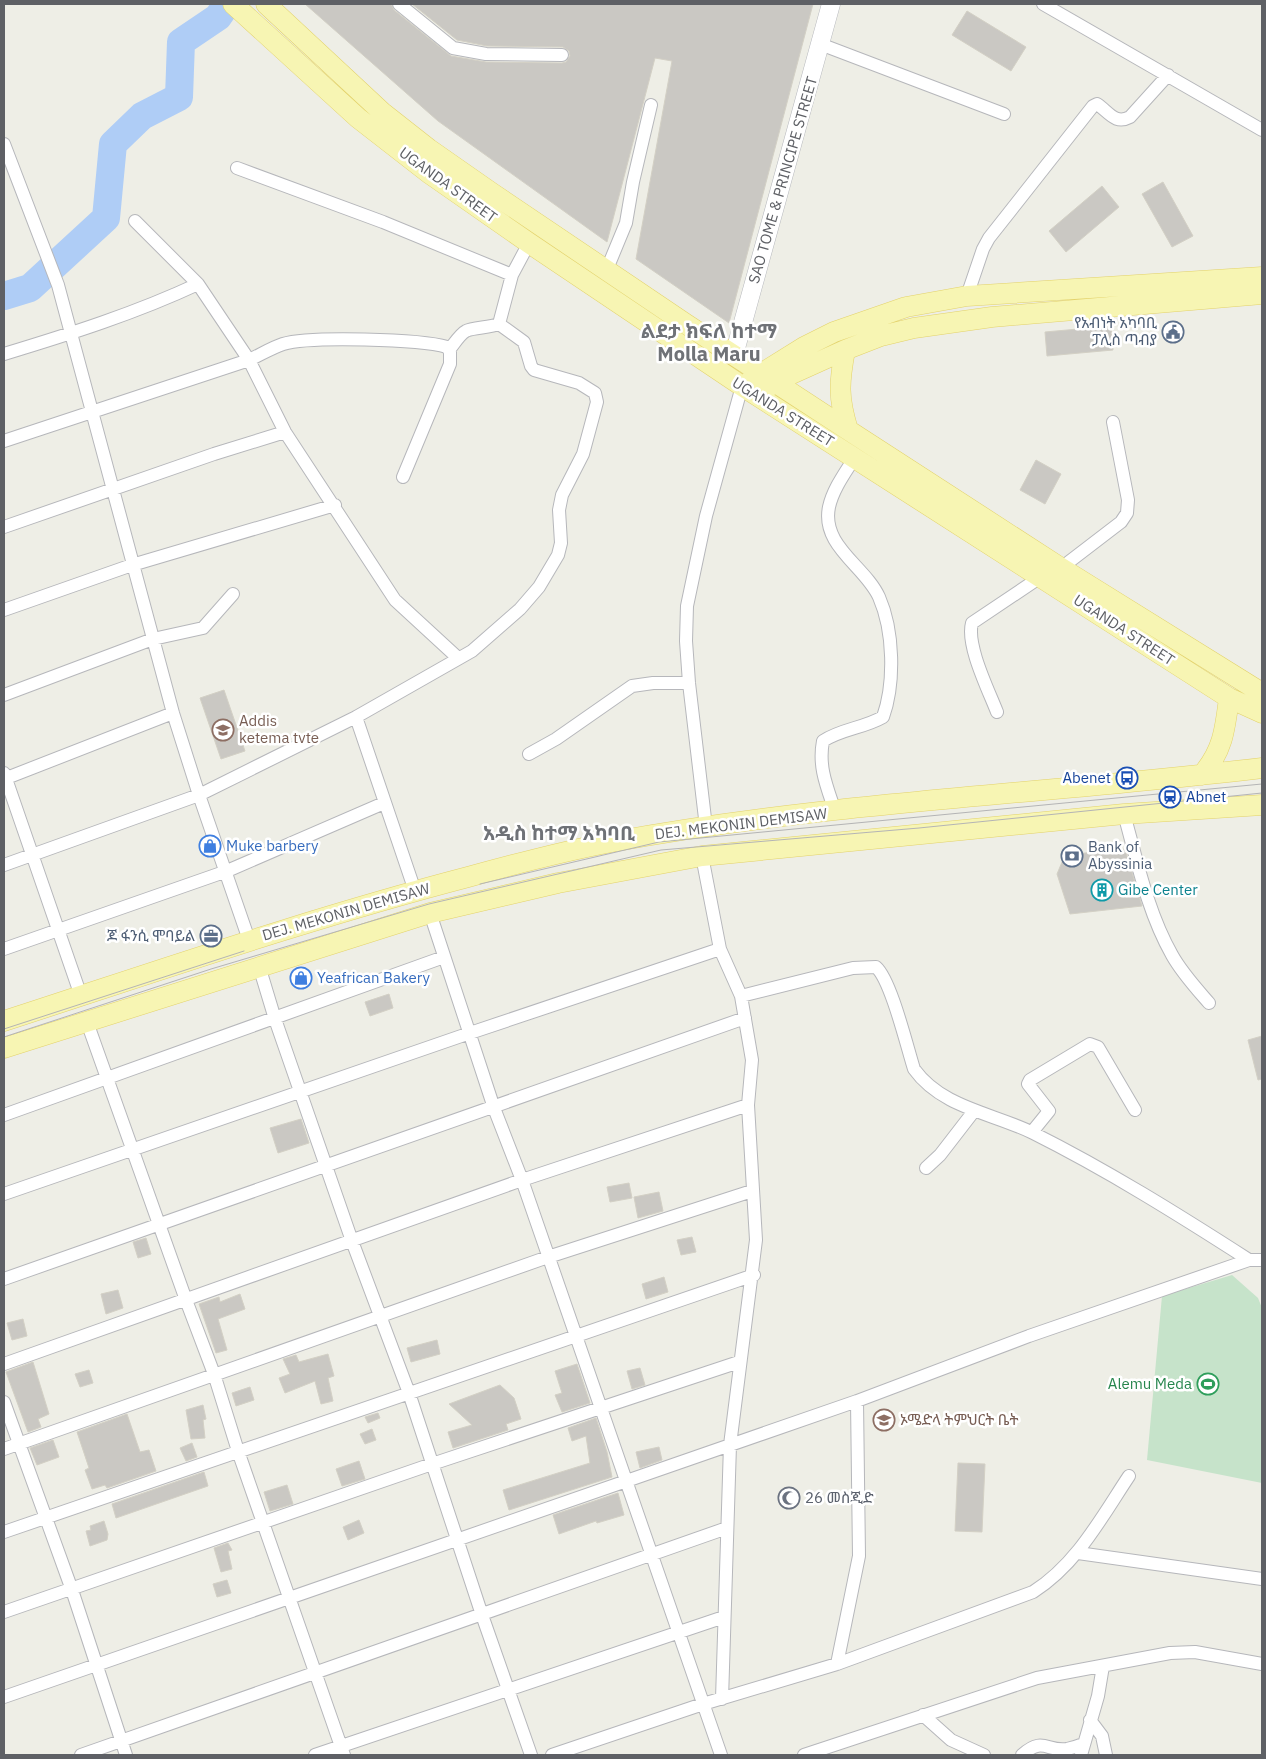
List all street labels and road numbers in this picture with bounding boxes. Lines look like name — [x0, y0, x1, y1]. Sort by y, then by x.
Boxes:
street label: SAO TOME & PRINCIPE STREET — [744, 74, 821, 286]
street label: UGANDA STREET — [396, 143, 501, 227]
street label: UGANDA STREET — [729, 373, 838, 451]
street label: UGANDA STREET — [1070, 590, 1179, 670]
street label: DEJ. MEKONIN DEMISAW — [654, 803, 829, 844]
street label: DEJ. MEKONIN DEMISAW — [260, 878, 433, 945]

